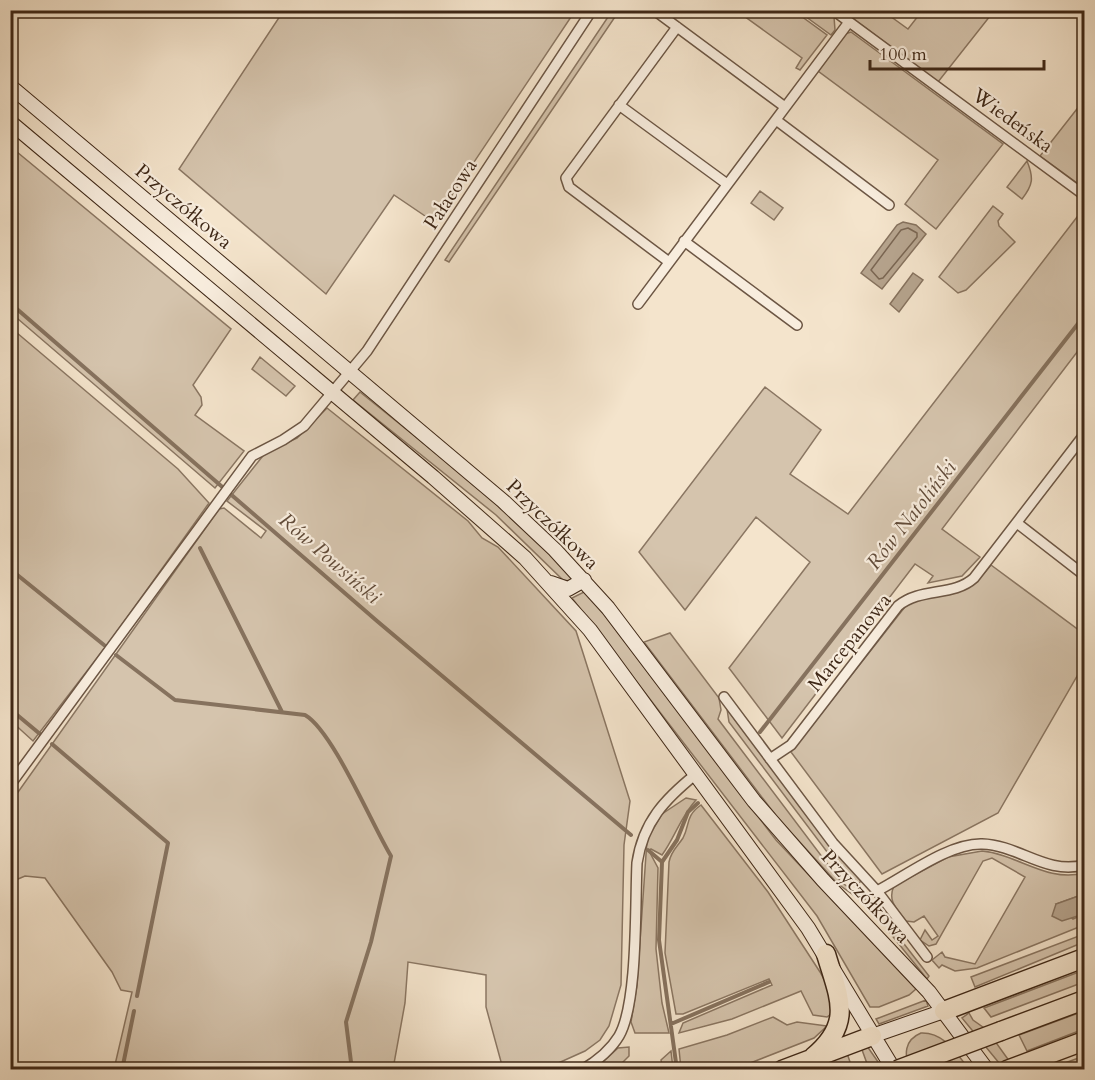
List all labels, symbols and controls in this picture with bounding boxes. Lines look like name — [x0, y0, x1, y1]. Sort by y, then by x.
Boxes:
scale bar — [870, 33, 1044, 71]
text: 100 m — [879, 42, 927, 67]
street label: Wiedeńska — [966, 81, 1059, 159]
street label: Pałacowa — [418, 153, 484, 235]
street label: Przyczółkowa — [129, 158, 238, 255]
water label: Rów Natoliński — [860, 454, 963, 576]
street label: Przyczółkowa — [500, 473, 605, 576]
water label: Rów Powsiński — [273, 506, 387, 611]
street label: Marcepanowa — [801, 587, 898, 697]
street label: Przyczółkowa — [815, 844, 916, 949]

